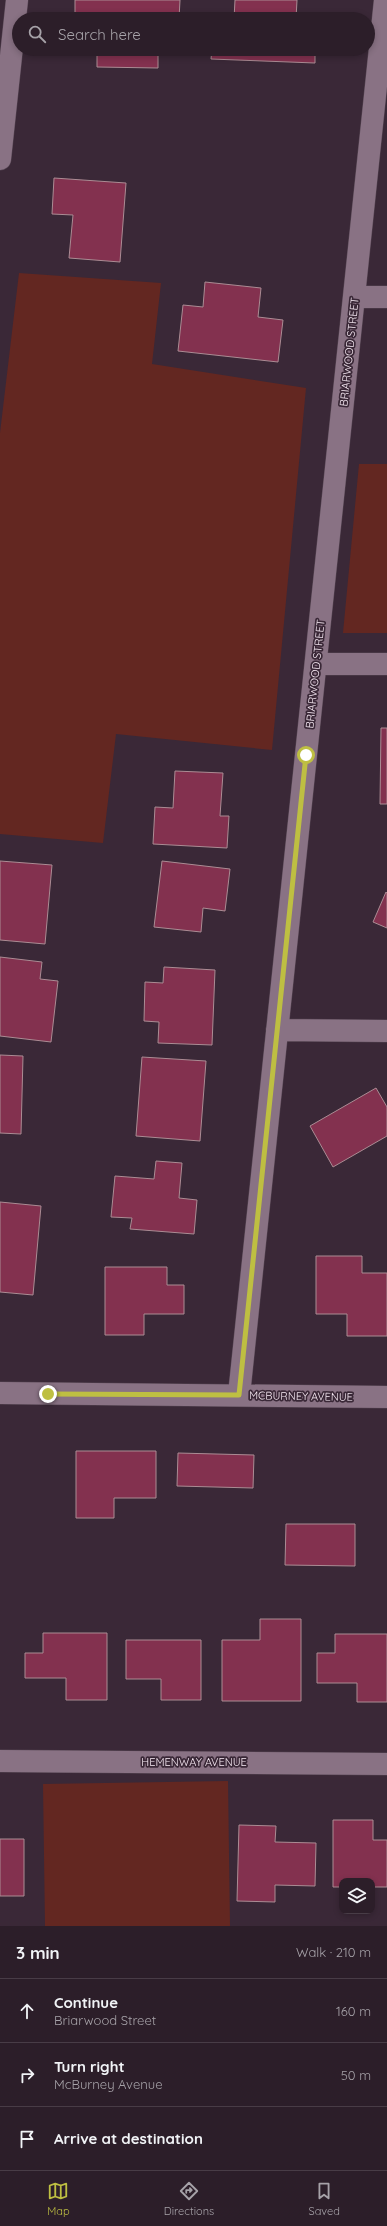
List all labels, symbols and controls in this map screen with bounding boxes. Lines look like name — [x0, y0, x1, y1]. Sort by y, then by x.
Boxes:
search box — [12, 12, 375, 56]
icon: search — [26, 23, 48, 45]
text: Search here — [58, 25, 141, 44]
street label: BRIARWOOD STREET — [336, 297, 362, 407]
street label: BRIARWOOD STREET — [302, 619, 328, 729]
route start — [297, 746, 315, 764]
route end — [39, 1385, 57, 1403]
street label: MCBURNEY AVENUE — [249, 1388, 353, 1404]
street label: HEMENWAY AVENUE — [141, 1755, 247, 1769]
map controls — [339, 1878, 375, 1914]
button: layers — [339, 1878, 375, 1914]
text: 3 min — [16, 1942, 60, 1963]
text: Walk · 210 m — [296, 1944, 371, 1960]
text: Continue — [54, 1993, 118, 2012]
icon: ahead — [16, 2000, 38, 2022]
text: 160 m — [336, 2003, 371, 2019]
text: Briarwood Street — [54, 2012, 156, 2028]
text: Turn right — [54, 2057, 125, 2076]
icon: right — [16, 2064, 38, 2086]
text: 50 m — [341, 2067, 371, 2083]
text: McBurney Avenue — [54, 2076, 163, 2092]
icon: arrive — [16, 2128, 38, 2150]
text: Arrive at destination — [54, 2129, 203, 2148]
tab: Map — [47, 2180, 70, 2218]
tab: Directions — [164, 2180, 214, 2218]
tab: Saved — [308, 2180, 340, 2218]

